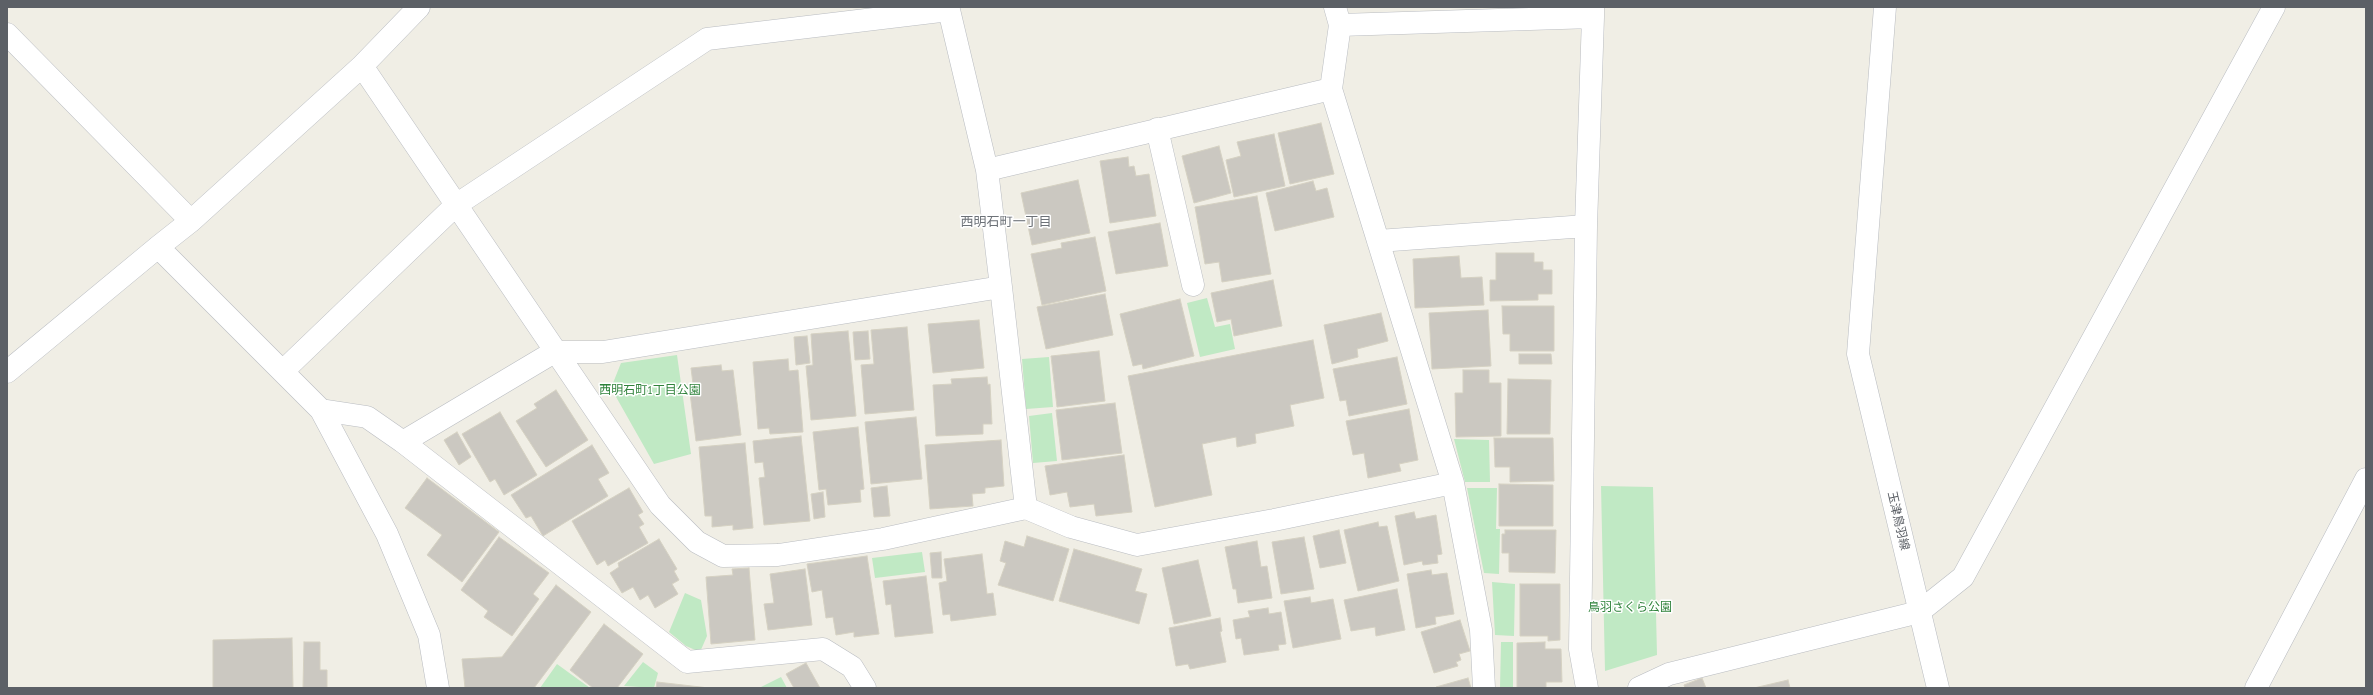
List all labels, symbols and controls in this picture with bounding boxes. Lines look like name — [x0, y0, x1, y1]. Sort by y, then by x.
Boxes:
district label: 西明石町一丁目 — [961, 214, 1051, 230]
park label: 西明石町1丁目公園 — [599, 384, 701, 398]
street label: 玉津鳥羽線 — [1884, 490, 1912, 552]
park label: 鳥羽さくら公園 — [1588, 601, 1672, 615]

